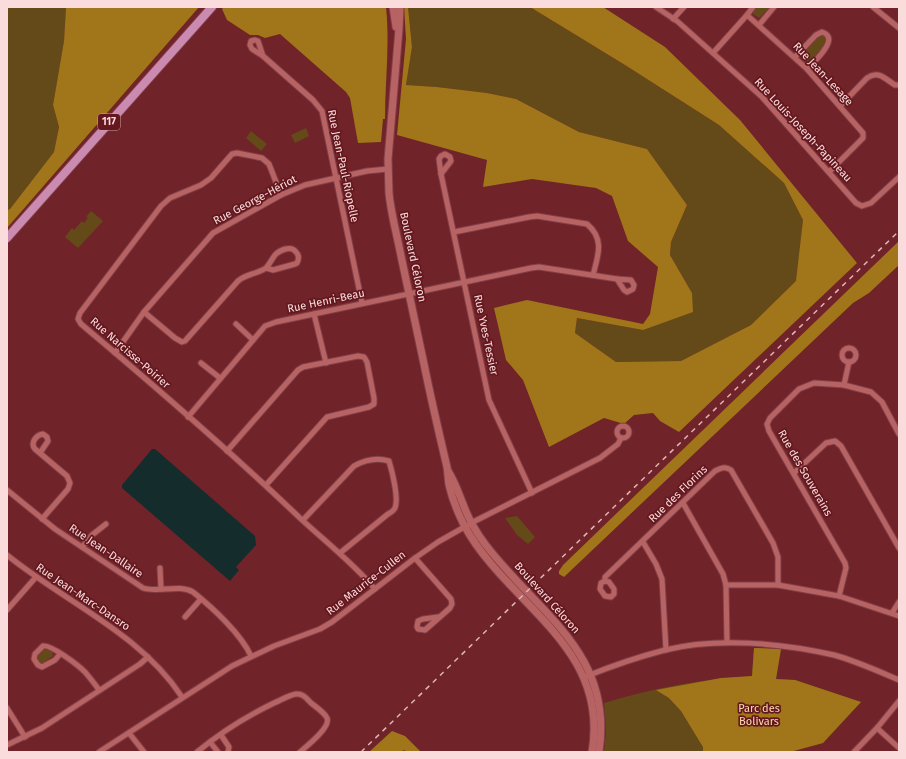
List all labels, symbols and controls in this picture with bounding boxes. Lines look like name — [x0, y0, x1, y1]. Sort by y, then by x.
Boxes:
street label: Rue Jean-Lesage — [790, 40, 856, 108]
street label: Rue Louis-Joseph-Papineau — [752, 76, 854, 184]
street label: Rue Jean-Paul-Riopelle — [325, 108, 361, 224]
road number: 117 — [98, 114, 120, 130]
street label: Rue George-Hériot — [211, 173, 299, 227]
street label: Boulevard Céloron — [397, 211, 429, 303]
street label: Rue Henri-Beau — [286, 286, 366, 316]
street label: Rue Yves-Tessier — [471, 293, 501, 377]
street label: Rue Narcisse-Poirier — [87, 315, 173, 392]
street label: Rue des Souverains — [775, 428, 835, 518]
street label: Rue des Florins — [646, 463, 710, 525]
street label: Rue Jean-Dallaire — [67, 521, 145, 581]
street label: Rue Maurice-Cullen — [324, 548, 408, 618]
street label: Boulevard Céloron — [512, 560, 582, 636]
street label: Rue Jean-Marc-Dansro — [34, 561, 132, 633]
park label: Parc des Bolivars — [738, 702, 780, 728]

